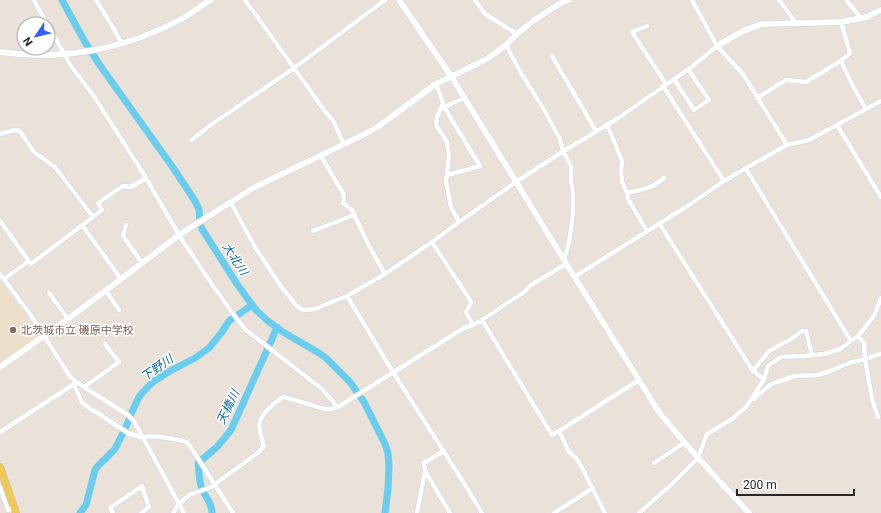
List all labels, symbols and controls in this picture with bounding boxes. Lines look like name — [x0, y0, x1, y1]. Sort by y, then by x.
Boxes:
north arrow — [16, 16, 56, 56]
text: N — [21, 34, 36, 48]
water label: 大北川 — [219, 240, 252, 280]
place label: 北茨城市立 磯原中学校 — [21, 324, 134, 337]
marker: 北茨城市立 磯原中学校 — [8, 325, 18, 335]
water label: 下野川 — [138, 351, 177, 384]
water label: 天橋川 — [214, 386, 243, 426]
scale bar — [737, 471, 854, 497]
text: 200 m — [743, 478, 777, 492]

